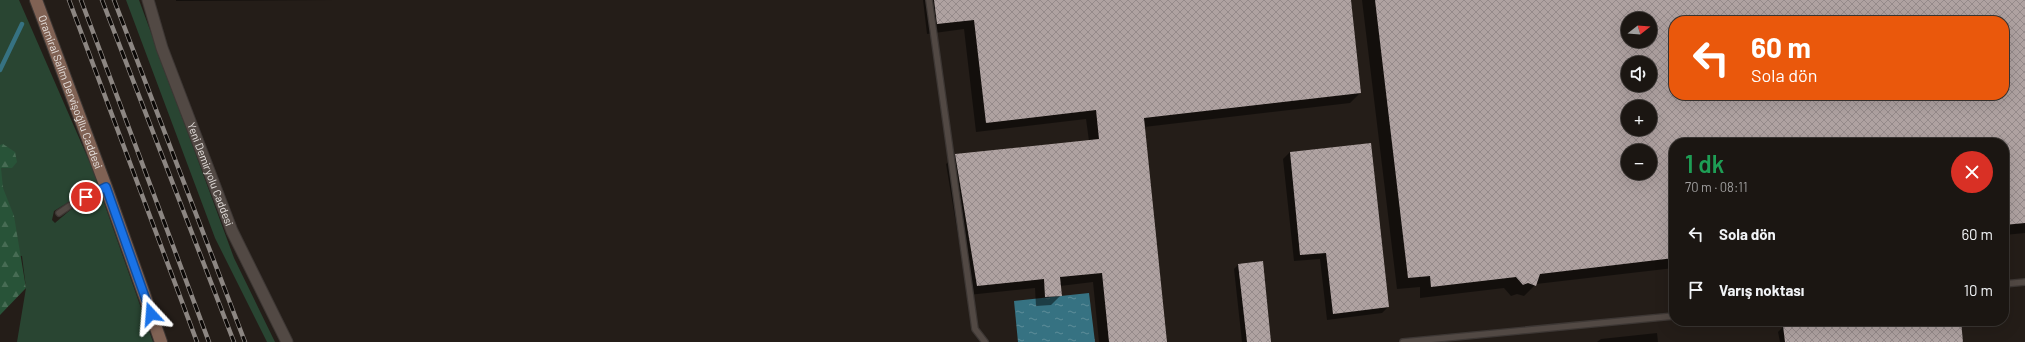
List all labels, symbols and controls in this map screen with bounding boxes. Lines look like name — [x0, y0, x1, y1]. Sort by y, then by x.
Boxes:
north arrow — [1621, 12, 1657, 48]
map controls — [1621, 12, 1657, 180]
street label: Oramiral Salim Dervişoğllu Caddesi — [36, 13, 106, 170]
text: 60 m — [1751, 30, 1811, 64]
icon: left — [1685, 32, 1737, 84]
button: sound — [1621, 56, 1657, 92]
text: Sola dön — [1751, 64, 1817, 86]
button: + — [1621, 100, 1657, 136]
street label: Yeni Demiryolu Caddesi — [185, 120, 236, 227]
button: − — [1621, 144, 1657, 180]
text: 1 dk — [1685, 149, 1724, 178]
button: close — [1951, 151, 1993, 193]
text: 70 m · 08:11 — [1685, 179, 1747, 195]
pin — [69, 180, 103, 214]
icon: arrive — [75, 186, 97, 208]
icon: left — [1685, 223, 1707, 245]
text: Sola dön — [1719, 225, 1776, 243]
text: 60 m — [1961, 225, 1993, 243]
icon: arrive — [1685, 279, 1707, 301]
text: Varış noktası — [1719, 281, 1804, 299]
text: 10 m — [1964, 281, 1993, 299]
position arrow — [130, 293, 172, 335]

